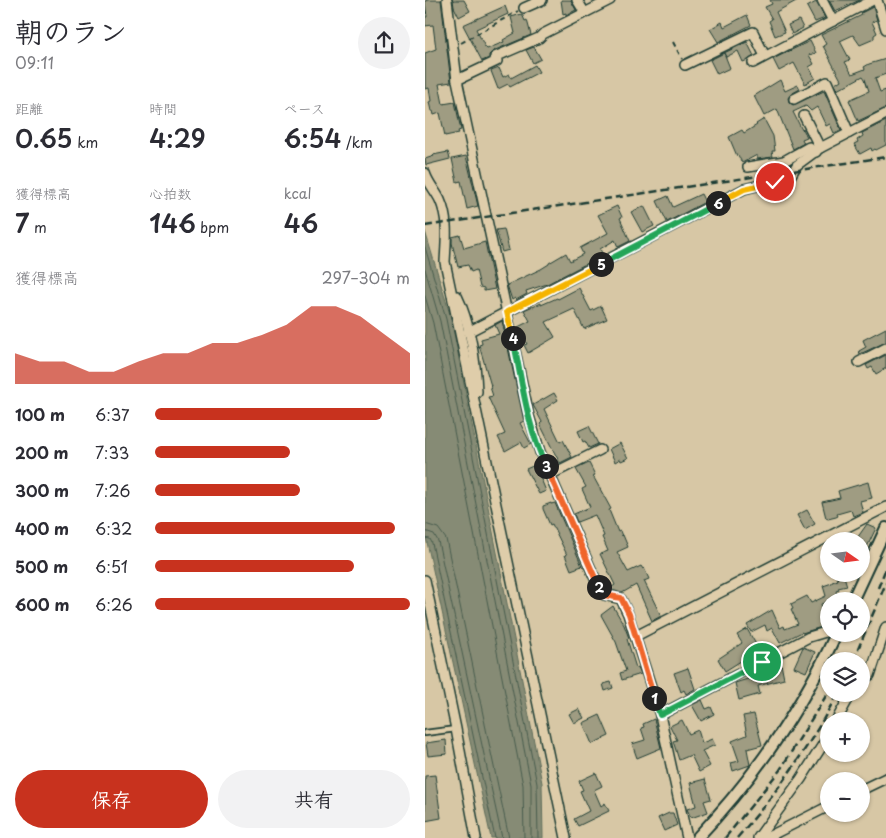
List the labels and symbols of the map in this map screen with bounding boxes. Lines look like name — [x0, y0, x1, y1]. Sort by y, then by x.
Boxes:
pin — [754, 161, 796, 203]
pin: 6 — [705, 190, 731, 216]
pin: 5 — [589, 252, 613, 276]
pin: 4 — [501, 326, 525, 350]
pin: 3 — [533, 454, 559, 478]
north arrow — [820, 532, 870, 582]
pin: 2 — [587, 574, 611, 600]
pin — [741, 641, 783, 683]
pin: 1 — [641, 686, 667, 710]

